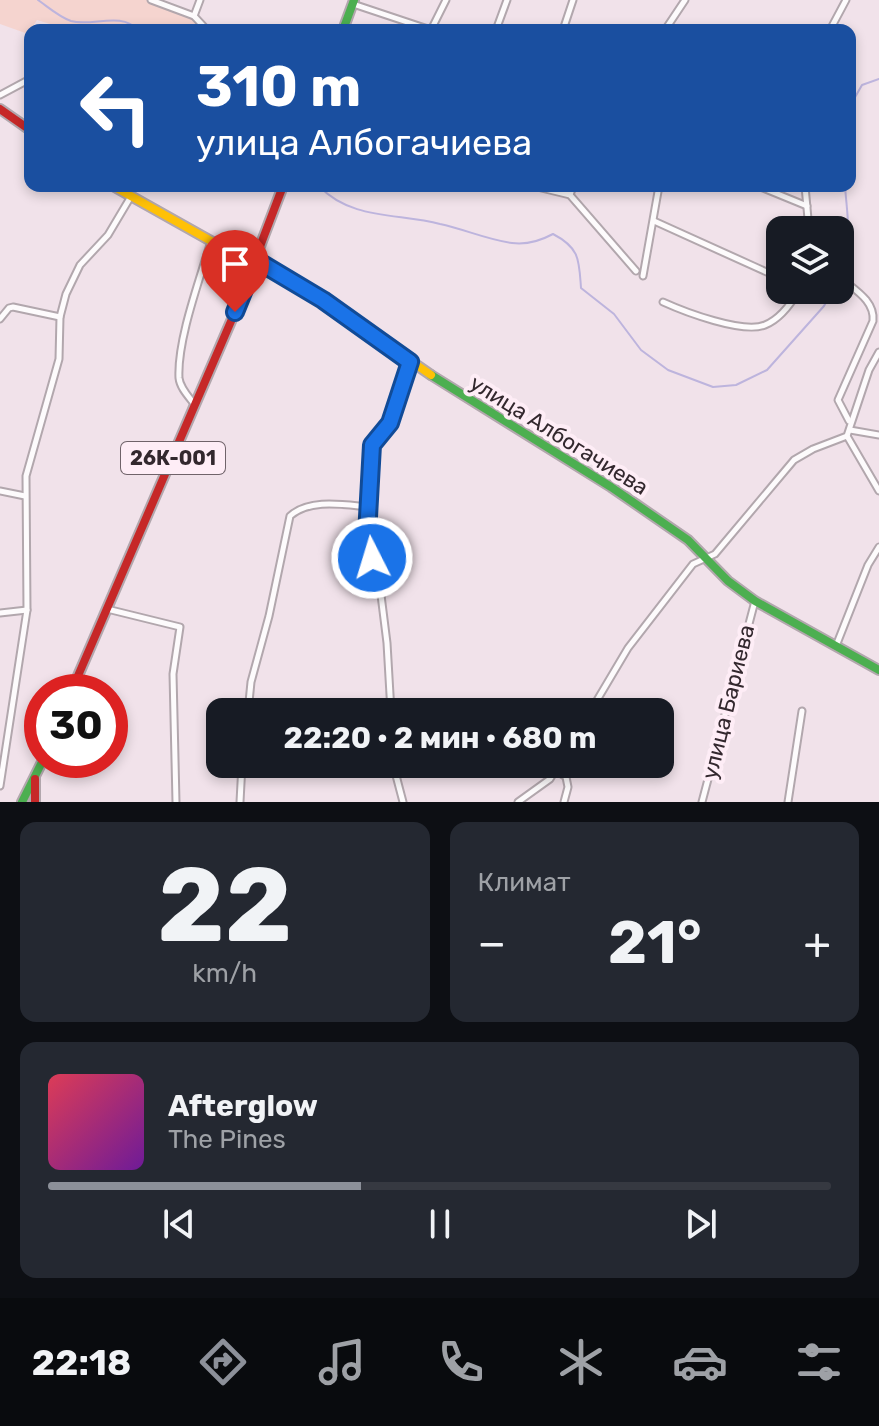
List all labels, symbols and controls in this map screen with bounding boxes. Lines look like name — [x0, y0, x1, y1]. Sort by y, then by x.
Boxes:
text: 310 m — [196, 54, 361, 120]
icon: left — [64, 56, 168, 160]
text: улица Албогачиева — [196, 121, 532, 164]
map controls — [766, 216, 854, 304]
button: layers — [766, 216, 854, 304]
pin — [201, 230, 269, 312]
icon: arrive — [213, 242, 257, 286]
street label: улица Албогачиева — [465, 369, 653, 501]
road number: 26К-001 — [121, 442, 225, 474]
position arrow — [330, 516, 414, 600]
street label: улица Бариева — [696, 622, 760, 782]
speed limit sign: 30 — [24, 674, 128, 778]
text: 22:20 · 2 мин · 680 m — [283, 720, 597, 756]
text: 22 — [157, 844, 292, 967]
text: Климат — [478, 867, 570, 898]
text: 21° — [608, 907, 702, 978]
text: − — [478, 917, 506, 969]
text: + — [804, 917, 831, 969]
text: km/h — [192, 958, 257, 989]
text: Afterglow — [168, 1088, 318, 1124]
text: The Pines — [168, 1124, 286, 1155]
icon: previous — [157, 1202, 201, 1246]
icon: pause — [418, 1202, 462, 1246]
icon: next — [679, 1202, 723, 1246]
icon: directions — [195, 1334, 251, 1390]
icon: music — [314, 1334, 370, 1390]
icon: phone — [433, 1334, 489, 1390]
icon: climate — [553, 1334, 609, 1390]
icon: car — [672, 1334, 728, 1390]
icon: filters — [791, 1334, 847, 1390]
text: 22:18 — [32, 1341, 131, 1384]

